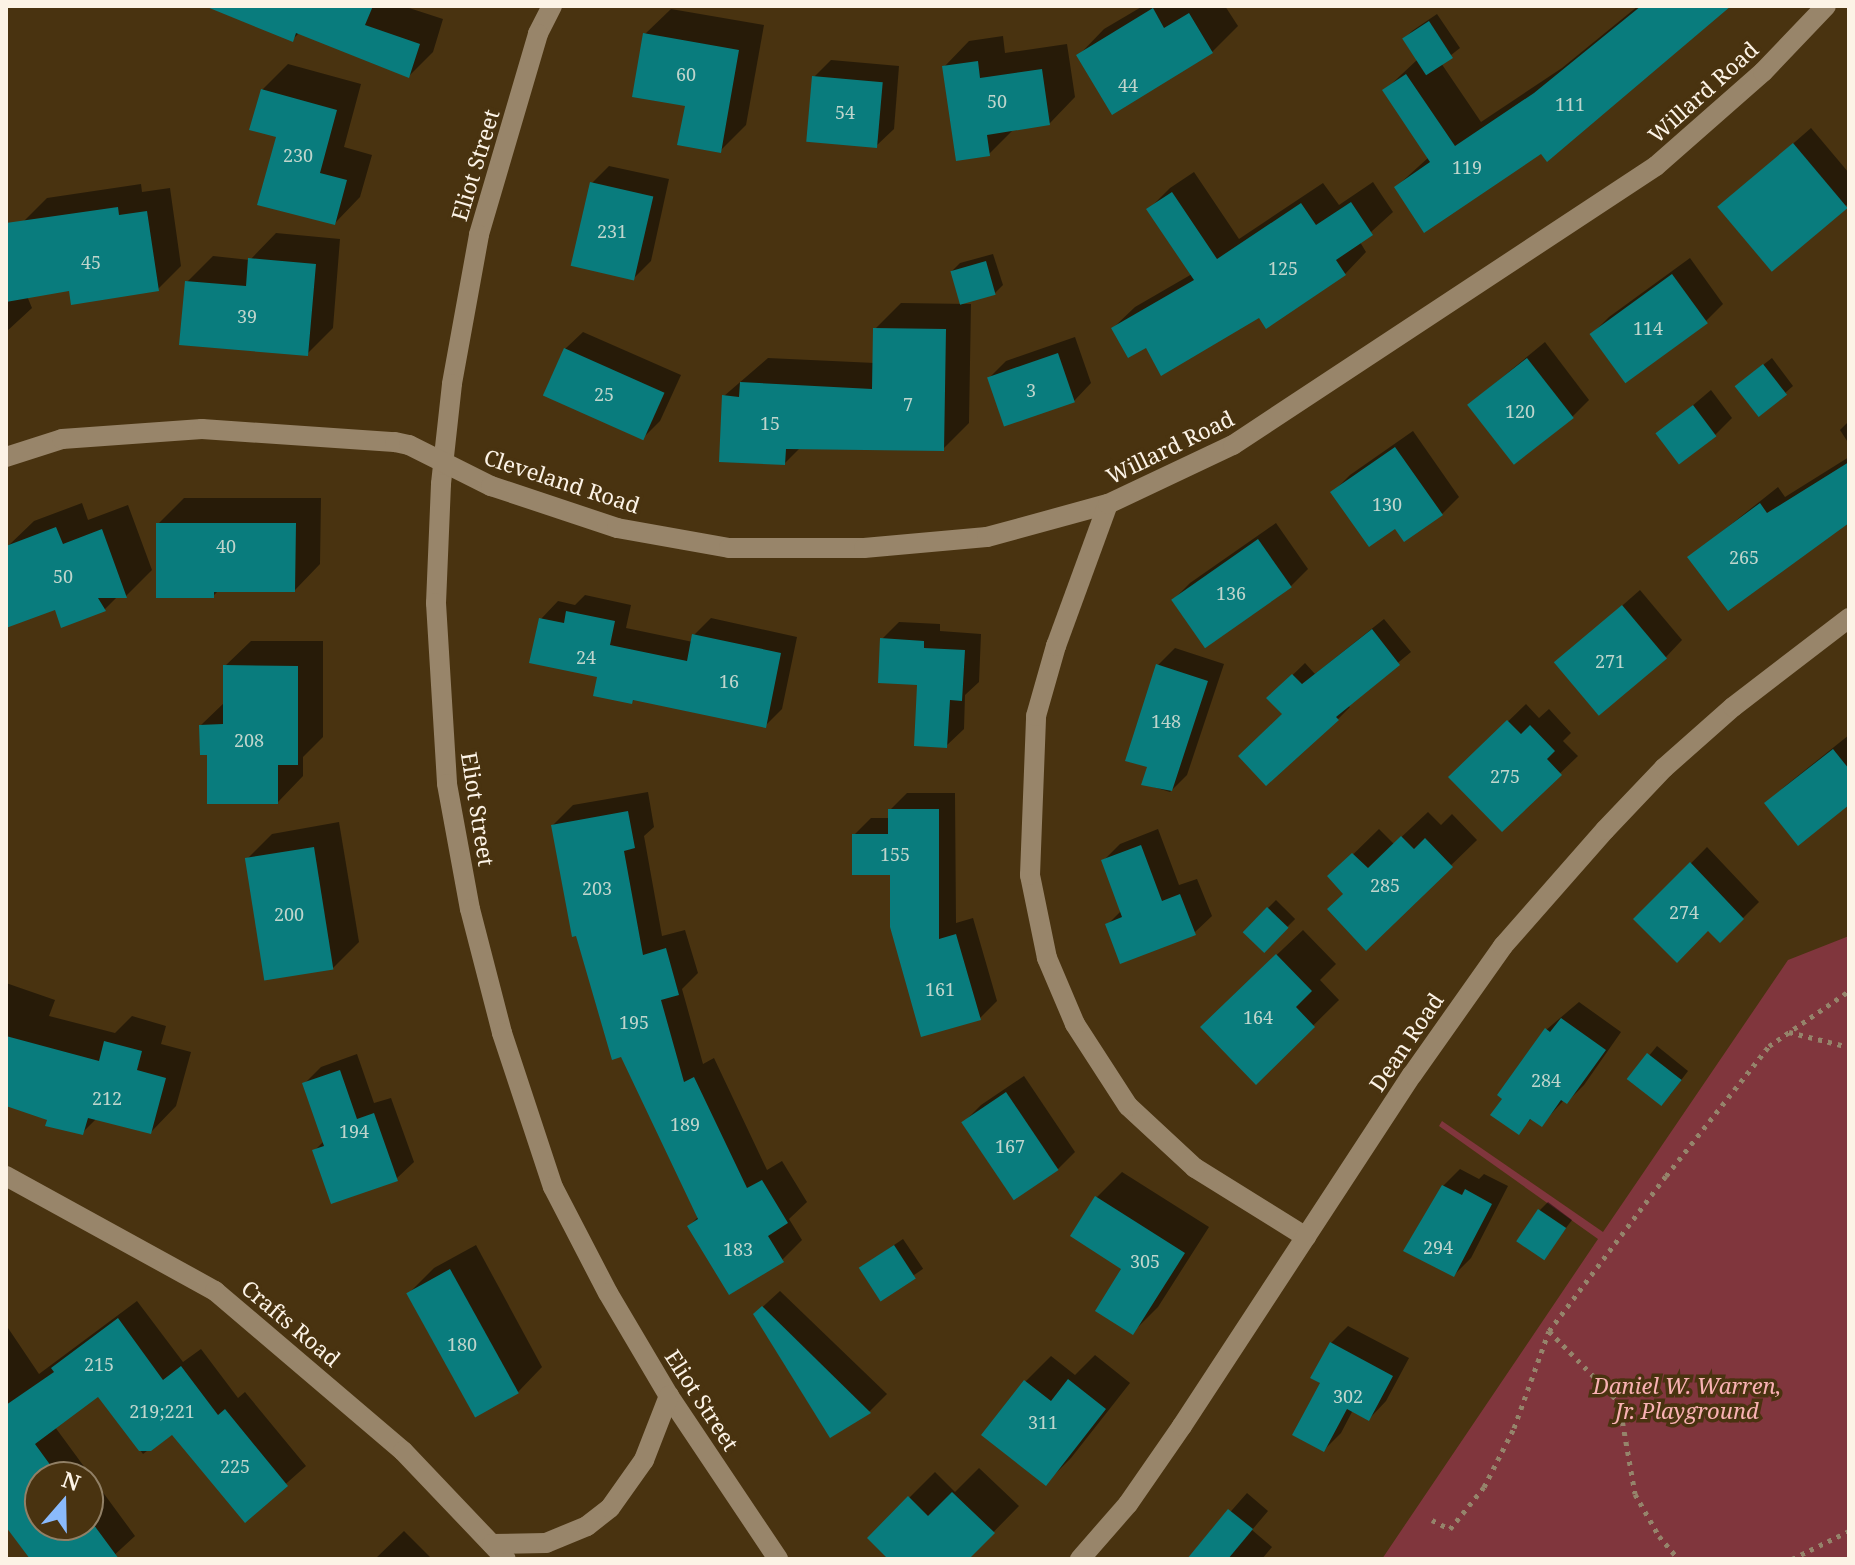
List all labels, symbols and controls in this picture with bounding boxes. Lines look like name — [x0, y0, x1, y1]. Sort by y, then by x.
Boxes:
street label: Willard Road — [1643, 36, 1763, 148]
house number: 60 — [676, 63, 696, 85]
house number: 44 — [1118, 74, 1138, 96]
house number: 50 — [987, 90, 1007, 112]
house number: 111 — [1555, 93, 1585, 115]
house number: 54 — [835, 101, 855, 123]
street label: Eliot Street — [446, 106, 504, 224]
house number: 230 — [283, 144, 313, 166]
house number: 119 — [1452, 156, 1482, 178]
house number: 231 — [597, 220, 627, 242]
house number: 45 — [81, 251, 101, 273]
house number: 125 — [1268, 257, 1298, 279]
house number: 39 — [237, 305, 257, 327]
house number: 114 — [1633, 317, 1663, 339]
house number: 3 — [1026, 379, 1036, 401]
house number: 25 — [594, 383, 614, 405]
house number: 7 — [903, 393, 913, 415]
house number: 120 — [1505, 400, 1535, 422]
street label: Willard Road — [1102, 405, 1238, 489]
house number: 15 — [760, 412, 780, 434]
street label: Cleveland Road — [481, 443, 643, 519]
house number: 130 — [1372, 493, 1402, 515]
house number: 40 — [216, 535, 236, 557]
house number: 265 — [1729, 546, 1759, 568]
house number: 50 — [53, 565, 73, 587]
house number: 136 — [1216, 582, 1246, 604]
house number: 24 — [576, 646, 596, 668]
house number: 271 — [1595, 650, 1625, 672]
house number: 16 — [719, 670, 739, 692]
house number: 148 — [1151, 710, 1181, 732]
house number: 208 — [234, 729, 264, 751]
street label: Eliot Street — [456, 750, 500, 868]
house number: 275 — [1490, 765, 1520, 787]
house number: 155 — [880, 843, 910, 865]
house number: 285 — [1370, 874, 1400, 896]
house number: 203 — [582, 877, 612, 899]
house number: 274 — [1669, 901, 1699, 923]
house number: 200 — [274, 903, 304, 925]
house number: 161 — [925, 978, 955, 1000]
street label: Dean Road — [1363, 988, 1449, 1096]
house number: 164 — [1243, 1006, 1273, 1028]
house number: 195 — [619, 1011, 649, 1033]
house number: 284 — [1531, 1069, 1561, 1091]
house number: 212 — [92, 1087, 122, 1109]
house number: 189 — [670, 1113, 700, 1135]
house number: 194 — [339, 1120, 369, 1142]
house number: 167 — [995, 1135, 1025, 1157]
house number: 294 — [1423, 1236, 1453, 1258]
house number: 183 — [723, 1238, 753, 1260]
house number: 305 — [1130, 1250, 1160, 1272]
street label: Crafts Road — [236, 1274, 346, 1372]
house number: 180 — [447, 1333, 477, 1355]
street label: Eliot Street — [660, 1345, 744, 1455]
house number: 215 — [84, 1353, 114, 1375]
park label: Daniel W. Warren, Jr. Playground — [1593, 1372, 1781, 1424]
house number: 302 — [1333, 1385, 1363, 1407]
house number: 219;221 — [129, 1400, 195, 1422]
house number: 311 — [1028, 1411, 1058, 1433]
house number: 225 — [220, 1455, 250, 1477]
north arrow — [24, 1461, 104, 1541]
text: N — [58, 1463, 85, 1497]

